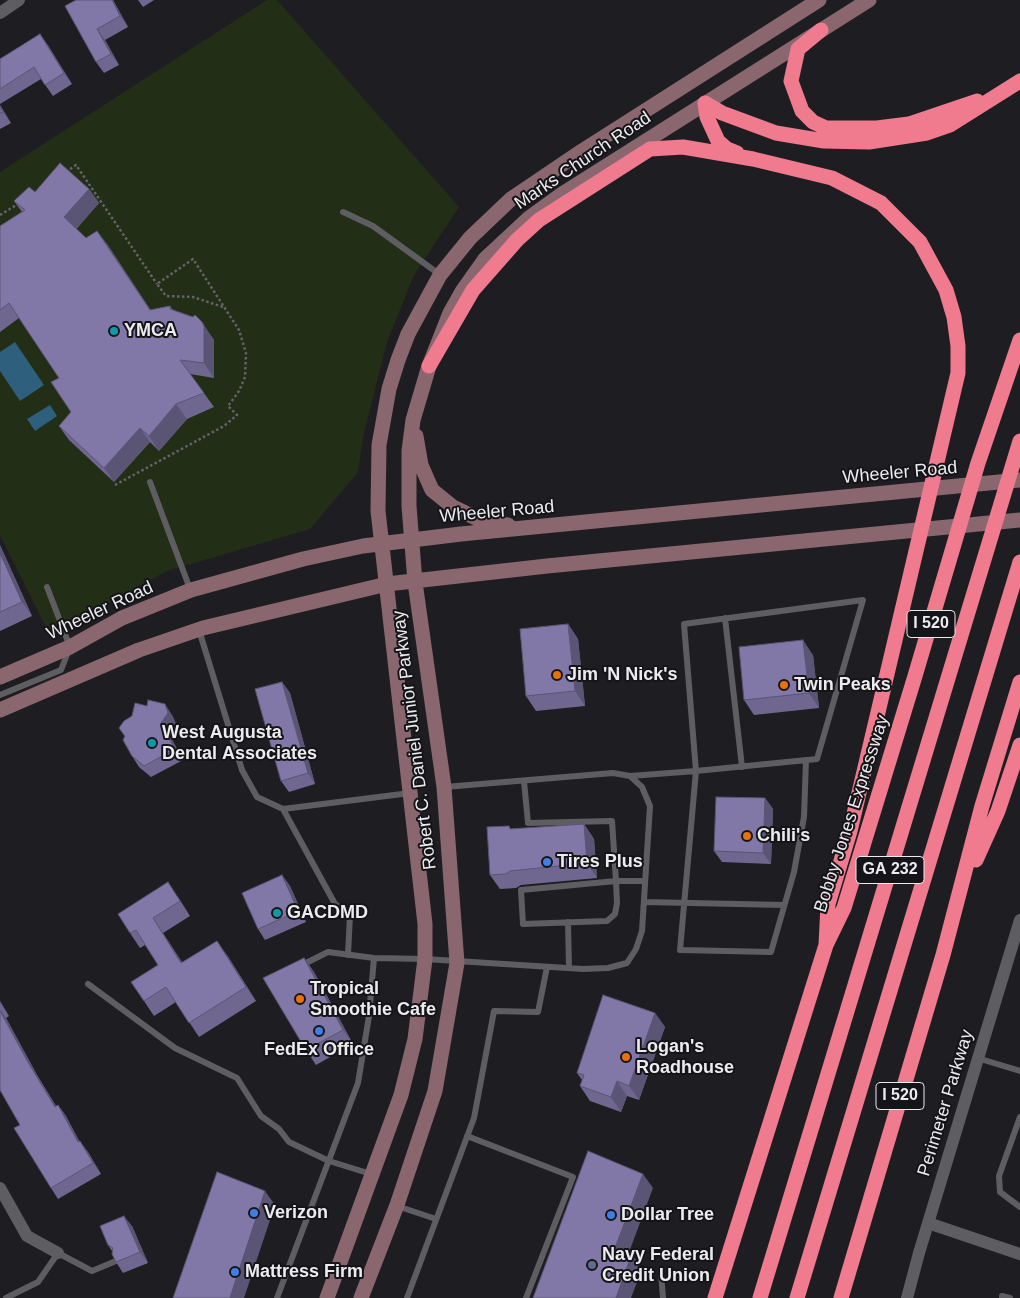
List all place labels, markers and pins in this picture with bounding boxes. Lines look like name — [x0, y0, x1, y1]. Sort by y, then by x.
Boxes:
place label: YMCA — [124, 320, 177, 342]
marker: YMCA — [108, 325, 120, 337]
place label: Jim 'N Nick's — [567, 664, 678, 686]
marker: Jim 'N Nick's — [551, 669, 563, 681]
place label: Twin Peaks — [794, 674, 891, 696]
marker: Twin Peaks — [778, 679, 790, 691]
place label: West Augusta Dental Associates — [162, 722, 317, 764]
marker: West Augusta Dental Associates — [146, 737, 158, 749]
place label: Chili's — [757, 825, 810, 847]
marker: Chili's — [741, 830, 753, 842]
place label: Tires Plus — [557, 851, 643, 873]
marker: Tires Plus — [541, 856, 553, 868]
place label: GACDMD — [287, 902, 368, 924]
marker: GACDMD — [271, 907, 283, 919]
place label: Tropical Smoothie Cafe — [310, 978, 436, 1021]
marker: Tropical Smoothie Cafe — [294, 993, 306, 1005]
marker: FedEx Office — [313, 1025, 325, 1037]
place label: Logan's Roadhouse — [636, 1036, 734, 1078]
place label: FedEx Office — [264, 1039, 374, 1061]
marker: Logan's Roadhouse — [620, 1051, 632, 1063]
place label: Verizon — [264, 1202, 328, 1224]
place label: Dollar Tree — [621, 1204, 714, 1226]
marker: Verizon — [248, 1207, 260, 1219]
marker: Dollar Tree — [605, 1209, 617, 1221]
place label: Navy Federal Credit Union — [602, 1244, 714, 1286]
marker: Navy Federal Credit Union — [586, 1259, 598, 1271]
place label: Mattress Firm — [245, 1261, 363, 1283]
marker: Mattress Firm — [229, 1266, 241, 1278]

